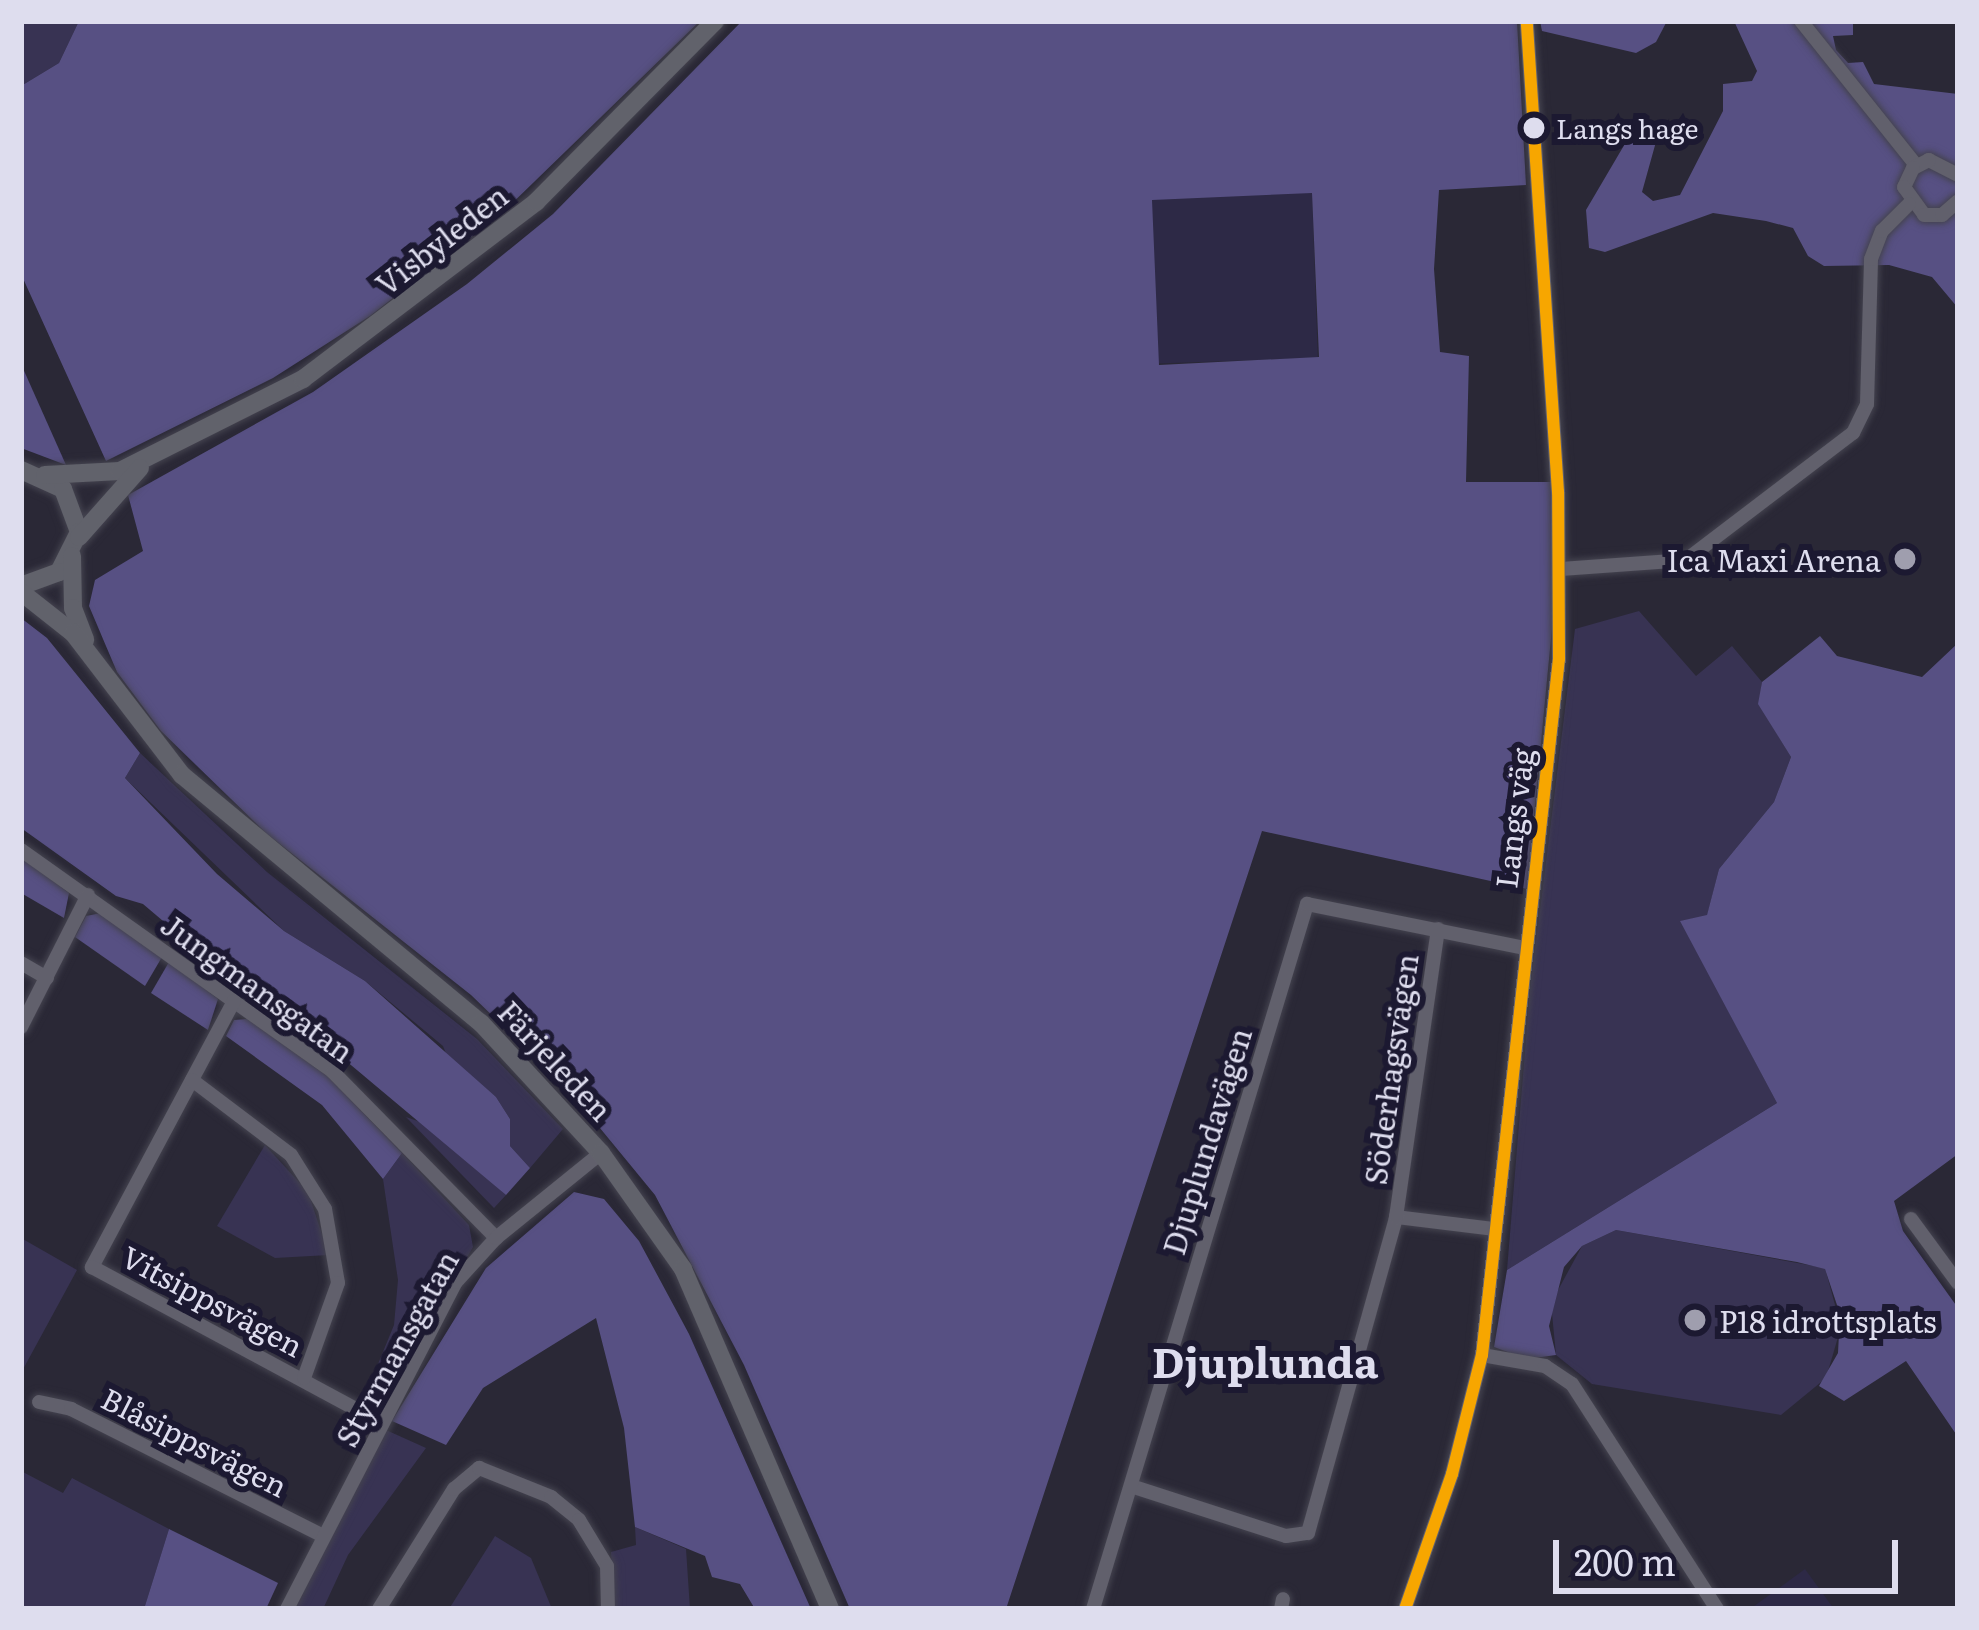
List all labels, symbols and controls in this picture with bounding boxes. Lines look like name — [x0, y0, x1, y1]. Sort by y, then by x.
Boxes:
place label: Langs hage — [1556, 112, 1698, 144]
marker: Langs hage — [1523, 117, 1545, 139]
street label: Visbyleden — [368, 176, 514, 302]
place label: Ica Maxi Arena — [1667, 541, 1881, 577]
marker: Ica Maxi Arena — [1892, 546, 1918, 572]
street label: Langs väg — [1487, 746, 1539, 890]
street label: Jungmansgatan — [155, 905, 361, 1069]
street label: Söderhagsvägen — [1356, 951, 1424, 1187]
street label: Färjeleden — [492, 993, 620, 1127]
street label: Djuplundavägen — [1154, 1023, 1258, 1259]
street label: Vitsippsvägen — [116, 1237, 310, 1363]
street label: Styrmansgatan — [327, 1244, 465, 1452]
place label: P18 idrottsplats — [1719, 1302, 1937, 1338]
marker: P18 idrottsplats — [1682, 1307, 1708, 1333]
district label: Djuplunda — [1152, 1335, 1378, 1385]
street label: Blåsippsvägen — [96, 1379, 294, 1503]
scale bar — [1559, 1516, 1904, 1590]
text: 200 m — [1574, 1534, 1676, 1587]

